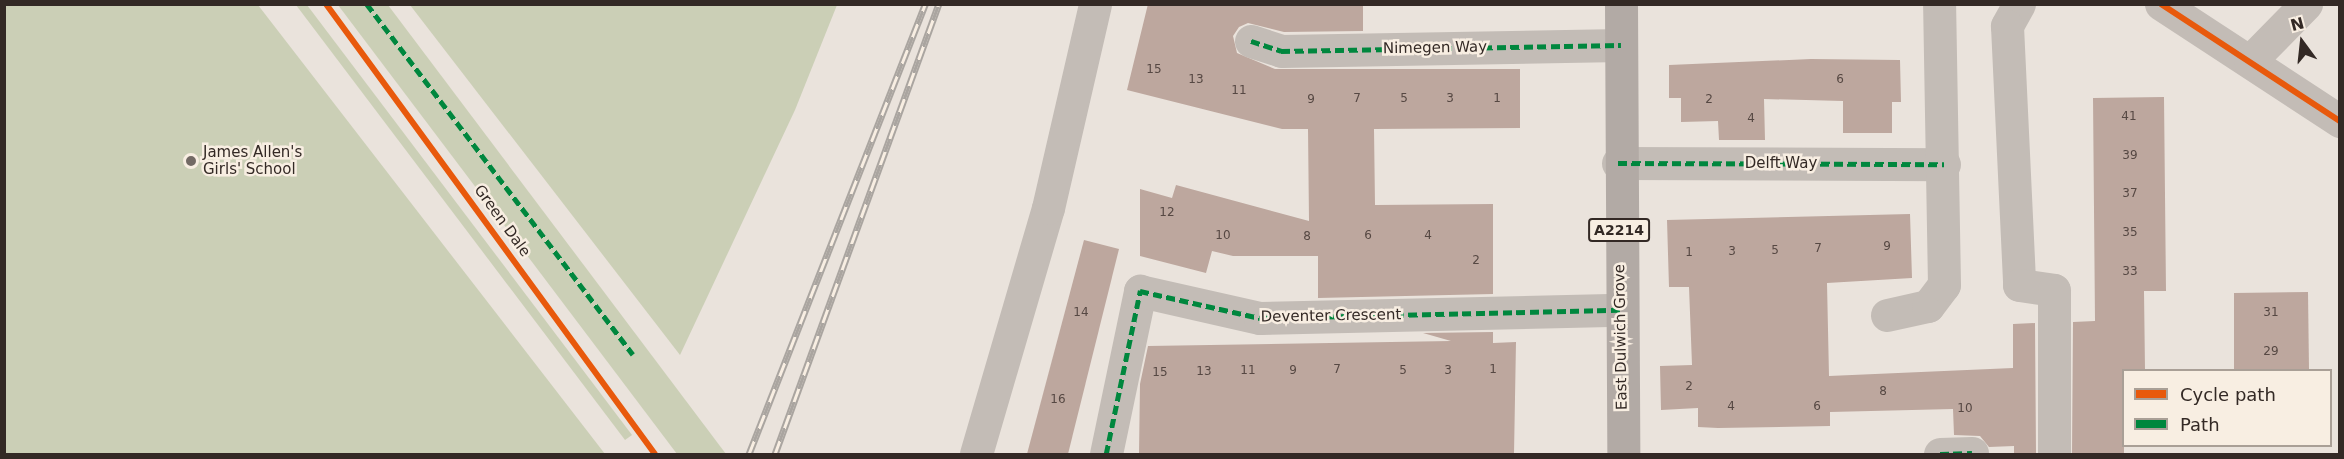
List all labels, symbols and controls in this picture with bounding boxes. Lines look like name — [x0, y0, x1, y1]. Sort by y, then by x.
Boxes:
north arrow — [2272, 12, 2332, 72]
text: N — [2288, 13, 2306, 35]
street label: Nimegen Way — [1383, 38, 1487, 58]
house number: 15 — [1146, 63, 1162, 77]
house number: 13 — [1188, 73, 1204, 87]
house number: 6 — [1836, 73, 1844, 87]
house number: 11 — [1231, 84, 1247, 98]
house number: 7 — [1353, 92, 1361, 106]
house number: 5 — [1400, 92, 1408, 106]
house number: 3 — [1446, 92, 1454, 106]
house number: 1 — [1493, 92, 1501, 106]
house number: 9 — [1307, 93, 1315, 107]
house number: 2 — [1705, 93, 1713, 107]
house number: 41 — [2121, 110, 2137, 124]
house number: 4 — [1747, 112, 1755, 126]
place label: James Allen's Girls' School — [203, 143, 302, 178]
house number: 39 — [2122, 149, 2138, 163]
marker: James Allen's Girls' School — [184, 154, 198, 168]
street label: Delft Way — [1745, 155, 1817, 173]
street label: Green Dale — [470, 182, 534, 260]
house number: 37 — [2122, 187, 2138, 201]
house number: 12 — [1159, 206, 1175, 220]
road number: A2214 — [1588, 219, 1650, 241]
house number: 35 — [2122, 226, 2138, 240]
house number: 10 — [1215, 229, 1231, 243]
house number: 6 — [1364, 229, 1372, 243]
house number: 4 — [1424, 229, 1432, 243]
house number: 8 — [1303, 230, 1311, 244]
house number: 9 — [1883, 240, 1891, 254]
house number: 7 — [1814, 242, 1822, 256]
house number: 5 — [1771, 244, 1779, 258]
house number: 3 — [1728, 245, 1736, 259]
house number: 1 — [1685, 246, 1693, 260]
house number: 2 — [1472, 254, 1480, 268]
street label: East Dulwich Grove — [1611, 264, 1631, 410]
house number: 33 — [2122, 265, 2138, 279]
house number: 14 — [1073, 306, 1089, 320]
street label: Deventer Crescent — [1261, 306, 1401, 326]
house number: 31 — [2263, 306, 2279, 320]
house number: 29 — [2263, 345, 2279, 359]
house number: 7 — [1333, 363, 1341, 377]
house number: 1 — [1489, 363, 1497, 377]
house number: 11 — [1240, 364, 1256, 378]
house number: 9 — [1289, 364, 1297, 378]
house number: 5 — [1399, 364, 1407, 378]
house number: 3 — [1444, 364, 1452, 378]
house number: 13 — [1196, 365, 1212, 379]
house number: 15 — [1152, 366, 1168, 380]
legend — [2122, 369, 2332, 447]
house number: 2 — [1685, 380, 1693, 394]
text: Cycle path — [2180, 384, 2276, 405]
house number: 8 — [1879, 385, 1887, 399]
house number: 16 — [1050, 393, 1066, 407]
house number: 4 — [1727, 400, 1735, 414]
house number: 6 — [1813, 400, 1821, 414]
house number: 10 — [1957, 402, 1973, 416]
text: Path — [2180, 414, 2220, 435]

